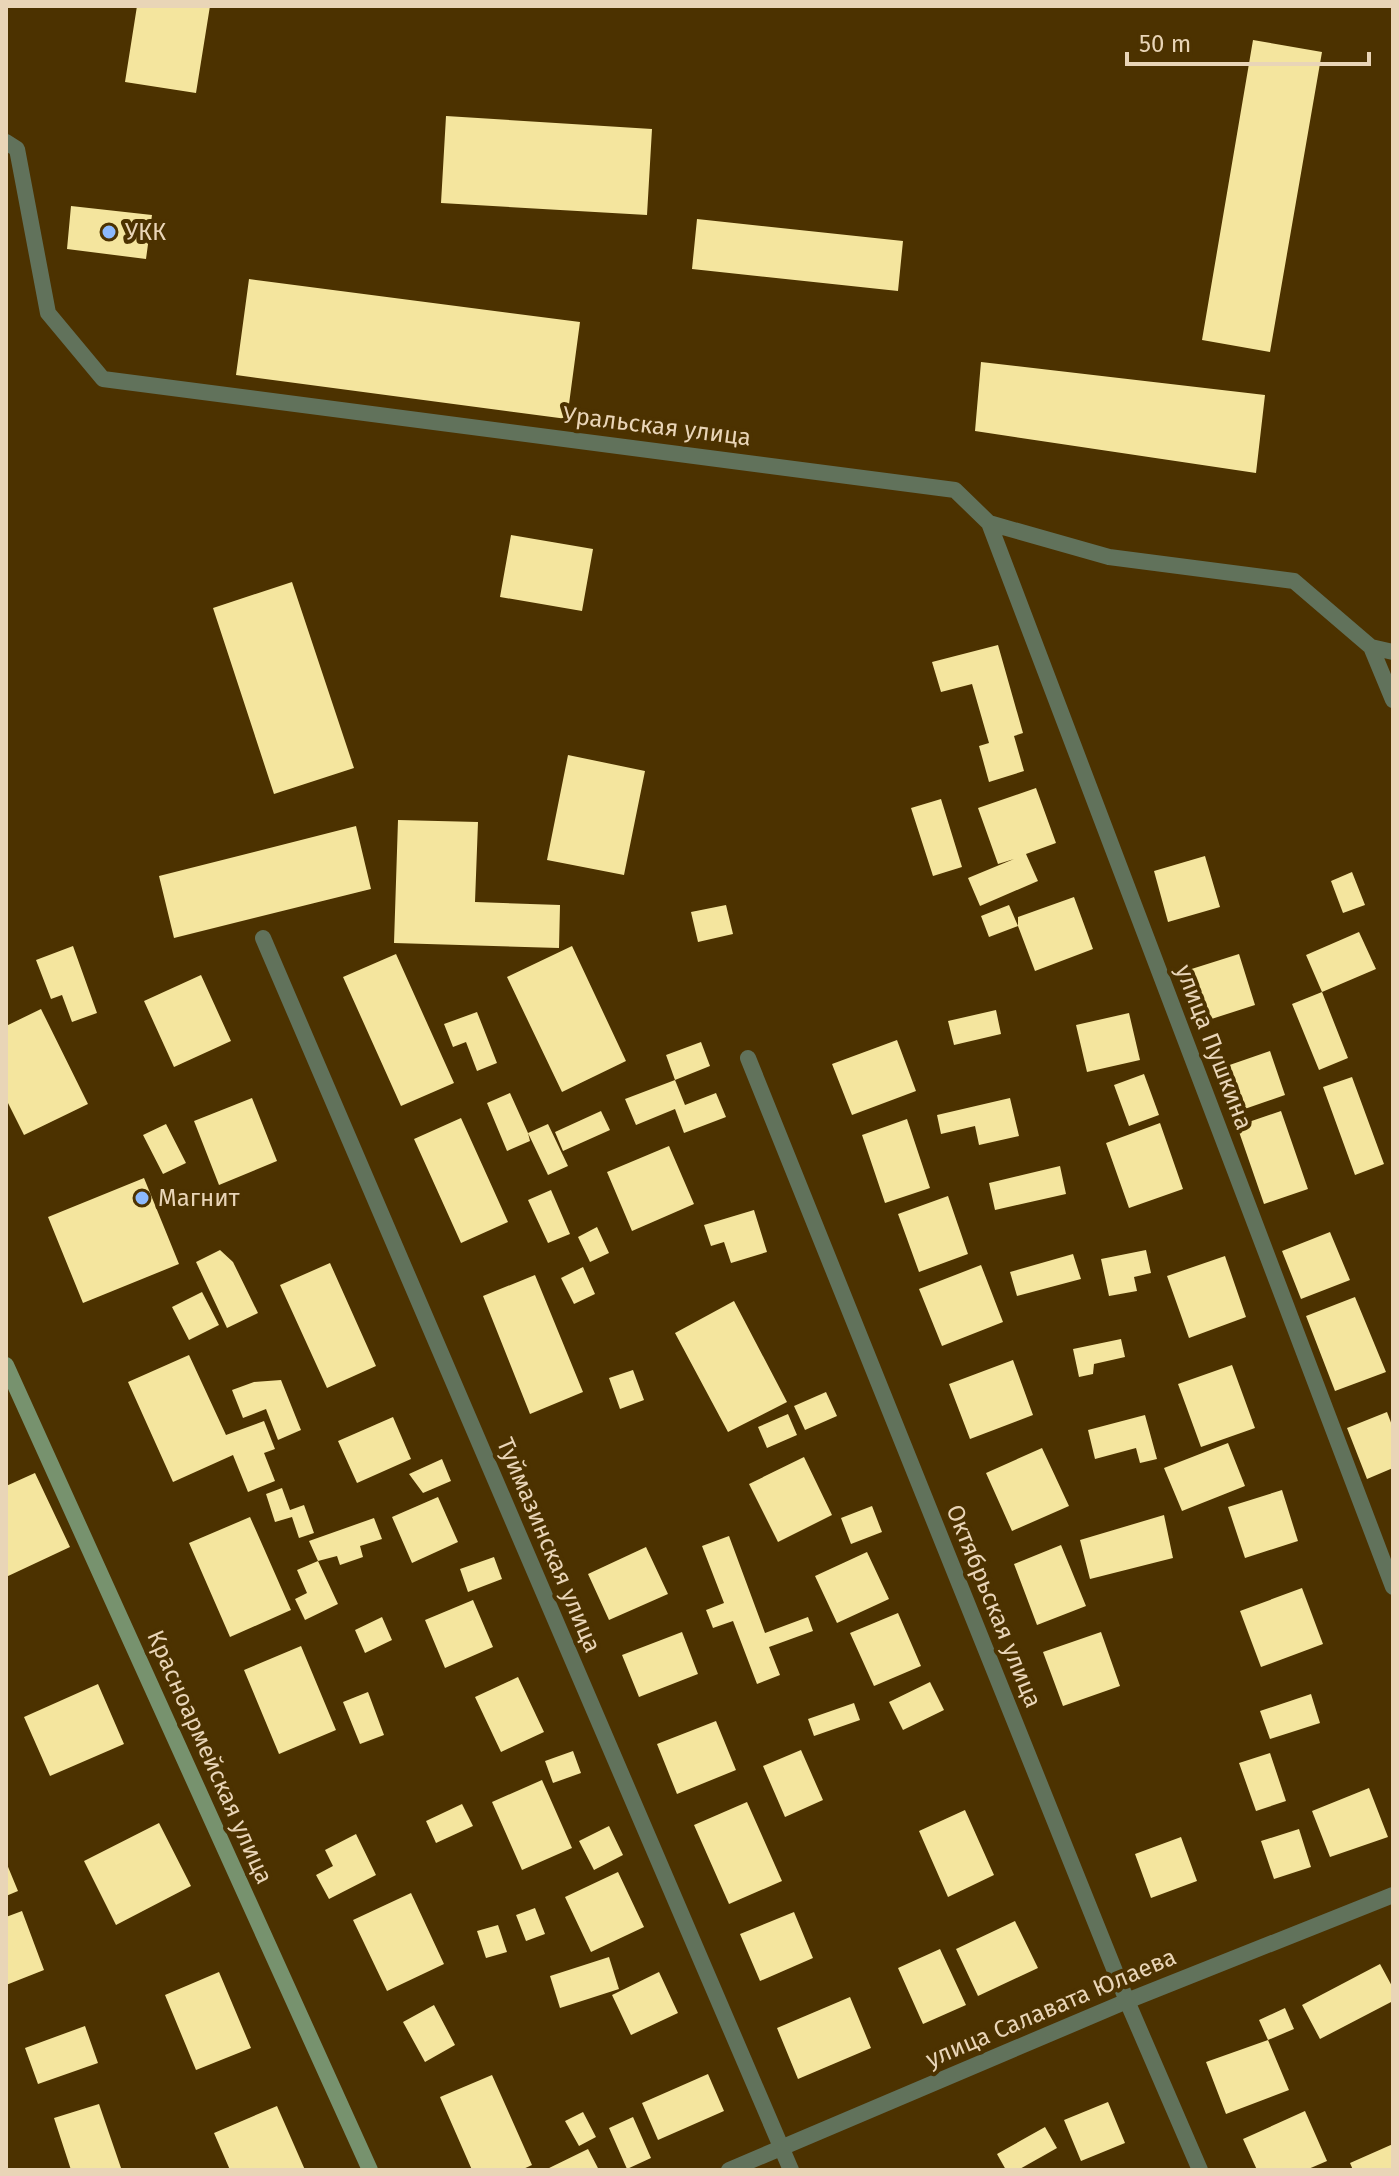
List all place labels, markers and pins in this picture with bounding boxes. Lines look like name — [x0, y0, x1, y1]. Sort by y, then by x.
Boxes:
place label: УКК — [125, 218, 166, 246]
marker: УКК — [100, 223, 118, 241]
place label: Магнит — [158, 1184, 240, 1212]
marker: Магнит — [133, 1189, 151, 1207]

